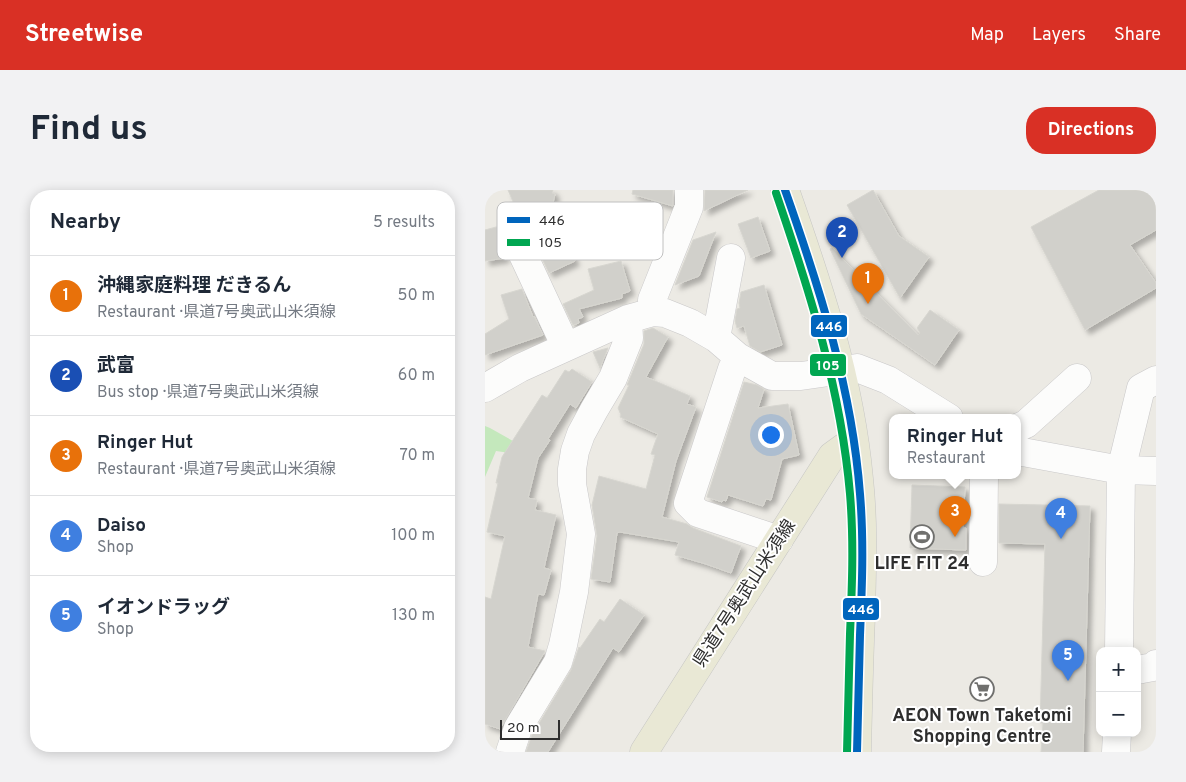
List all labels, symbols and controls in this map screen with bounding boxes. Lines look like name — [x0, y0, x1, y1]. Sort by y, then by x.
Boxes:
text: Streetwise — [25, 20, 143, 50]
text: Map — [970, 24, 1004, 47]
text: Layers — [1032, 24, 1086, 47]
text: Share — [1114, 24, 1161, 47]
button: Directions — [1026, 107, 1156, 154]
text: Find us — [30, 108, 148, 152]
legend — [497, 202, 663, 260]
text: Nearby — [50, 209, 121, 236]
text: 5 results — [373, 213, 435, 233]
text: 446 — [539, 213, 565, 230]
pin: 2 — [826, 217, 858, 258]
text: 105 — [539, 235, 562, 252]
pin: 1 — [852, 263, 884, 304]
text: 沖縄家庭料理 だきるん — [97, 274, 291, 298]
text: 1 — [63, 286, 69, 306]
text: 50 m — [398, 286, 435, 306]
text: Restaurant · 県道7号奥武山米須線 — [97, 303, 336, 323]
line badge: 446 — [810, 314, 848, 338]
text: 446 — [816, 319, 842, 336]
line badge: 105 — [809, 353, 847, 377]
text: 武富 — [97, 354, 135, 378]
text: 105 — [816, 358, 840, 375]
text: 2 — [61, 366, 71, 386]
text: 60 m — [398, 366, 435, 386]
text: Bus stop · 県道7号奥武山米須線 — [97, 383, 319, 403]
popup — [889, 414, 1021, 479]
your location — [758, 422, 784, 448]
text: Ringer Hut — [907, 425, 1003, 449]
text: Ringer Hut — [97, 431, 193, 455]
text: 3 — [61, 446, 71, 466]
text: 70 m — [400, 446, 435, 466]
text: Restaurant — [907, 449, 986, 469]
text: Restaurant · 県道7号奥武山米須線 — [97, 460, 336, 480]
pin: 3 — [939, 496, 971, 537]
pin: 4 — [1045, 498, 1077, 539]
text: Daiso — [97, 514, 146, 538]
street label: 県道7号奥武山米須線 — [689, 516, 802, 672]
sports icon: LIFE FIT 24 — [909, 524, 935, 550]
text: 4 — [61, 526, 71, 546]
text: 100 m — [391, 526, 435, 546]
text: Shop — [97, 538, 134, 558]
place label: LIFE FIT 24 — [874, 553, 970, 576]
text: イオンドラッグ — [97, 596, 230, 620]
line badge: 446 — [842, 597, 880, 621]
text: 446 — [848, 602, 874, 619]
text: 5 — [61, 606, 71, 626]
text: 130 m — [392, 606, 435, 626]
text: Shop — [97, 620, 134, 640]
pin: 5 — [1052, 640, 1084, 681]
map controls — [1096, 647, 1141, 737]
button: + — [1096, 647, 1141, 692]
supermarket icon: AEON Town Taketomi Shopping Centre — [969, 676, 995, 702]
button: − — [1096, 692, 1141, 737]
place label: AEON Town Taketomi Shopping Centre — [892, 705, 1072, 749]
scale bar — [500, 717, 560, 740]
text: 20 m — [507, 720, 540, 737]

